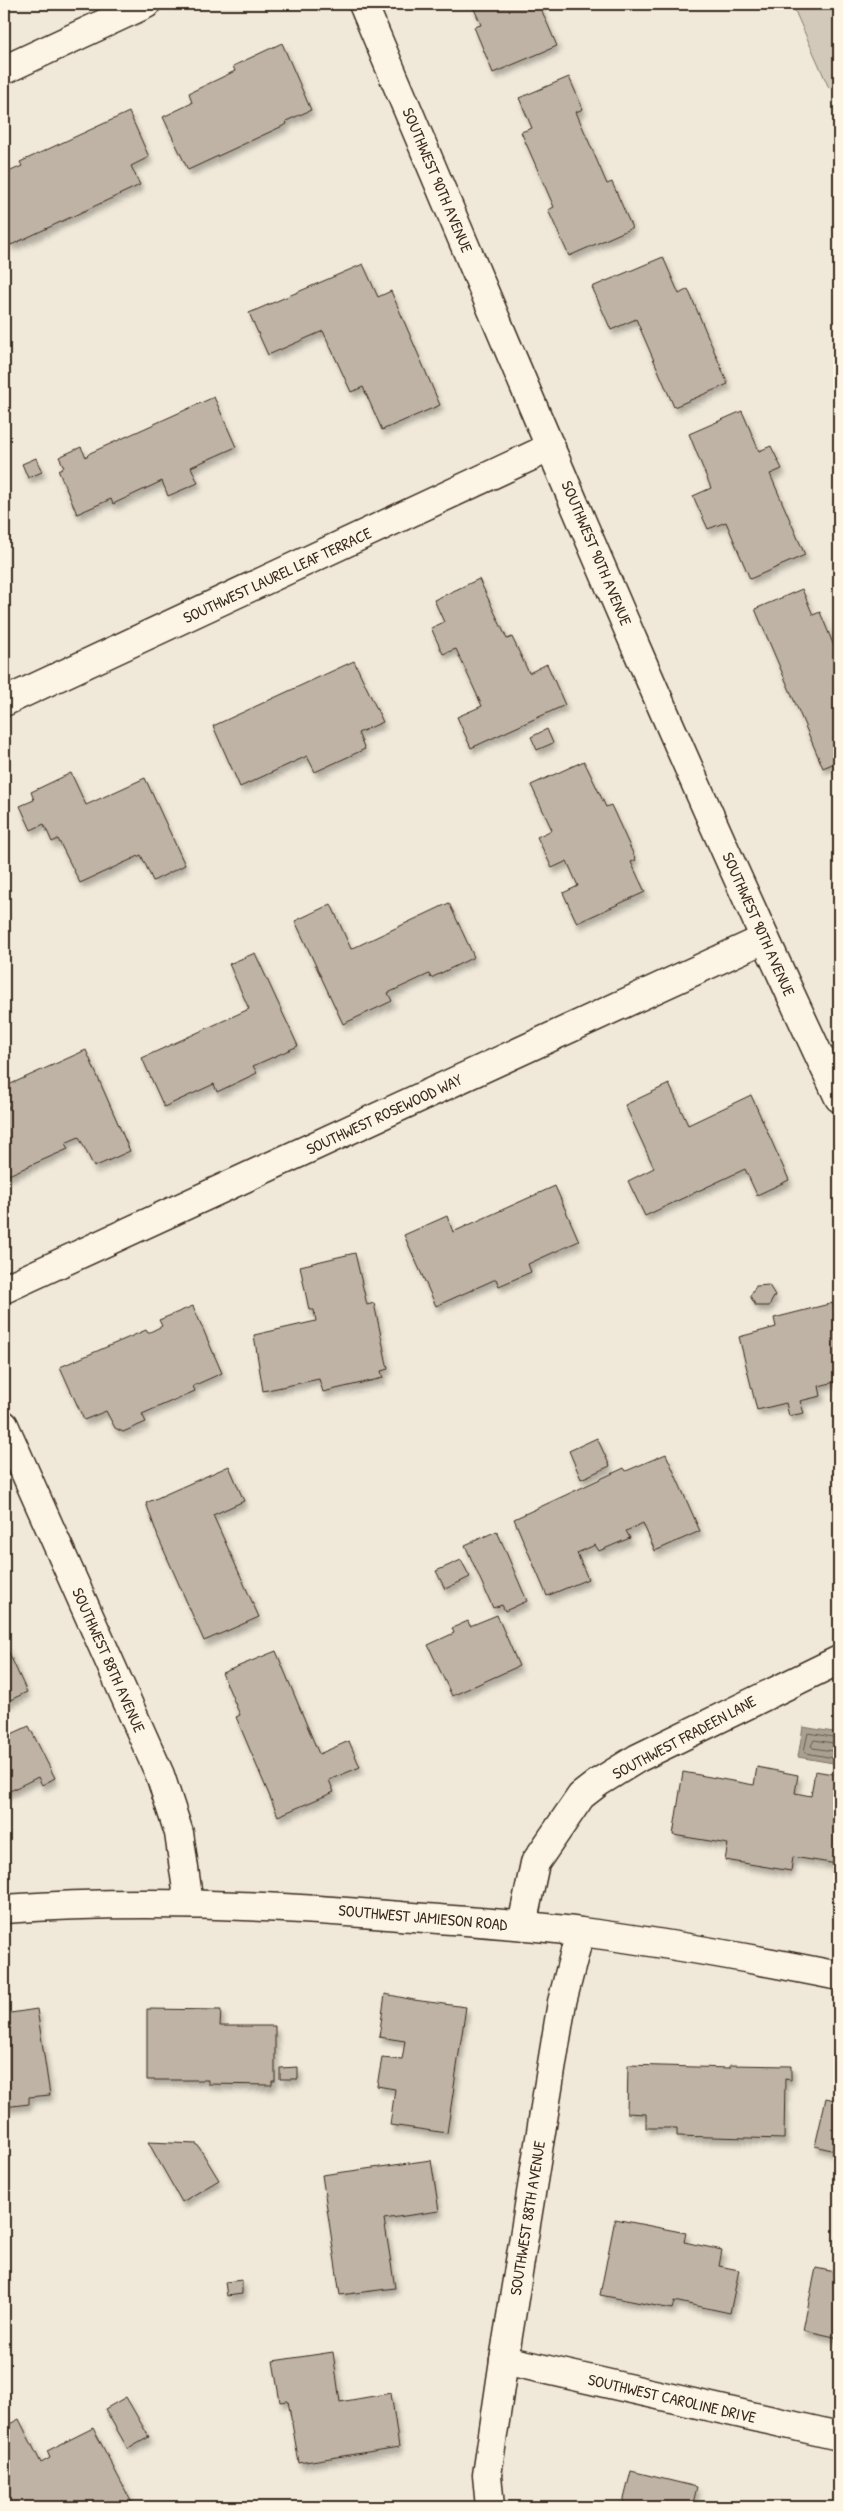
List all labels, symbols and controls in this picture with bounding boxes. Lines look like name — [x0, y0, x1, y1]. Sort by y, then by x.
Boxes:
street label: SOUTHWEST 90TH AVENUE — [398, 104, 478, 256]
street label: SOUTHWEST 90TH AVENUE — [557, 477, 637, 629]
street label: SOUTHWEST LAUREL LEAF TERRACE — [179, 522, 375, 628]
street label: SOUTHWEST 90TH AVENUE — [717, 849, 801, 999]
street label: SOUTHWEST ROSEWOOD WAY — [302, 1068, 466, 1160]
street label: SOUTHWEST 88TH AVENUE — [67, 1584, 151, 1736]
street label: SOUTHWEST FRADEEN LANE — [608, 1690, 760, 1784]
street label: SOUTHWEST JAMIESON ROAD — [338, 1899, 509, 1935]
street label: SOUTHWEST 88TH AVENUE — [504, 2139, 550, 2297]
street label: SOUTHWEST CAROLINE DRIVE — [586, 2368, 758, 2428]

